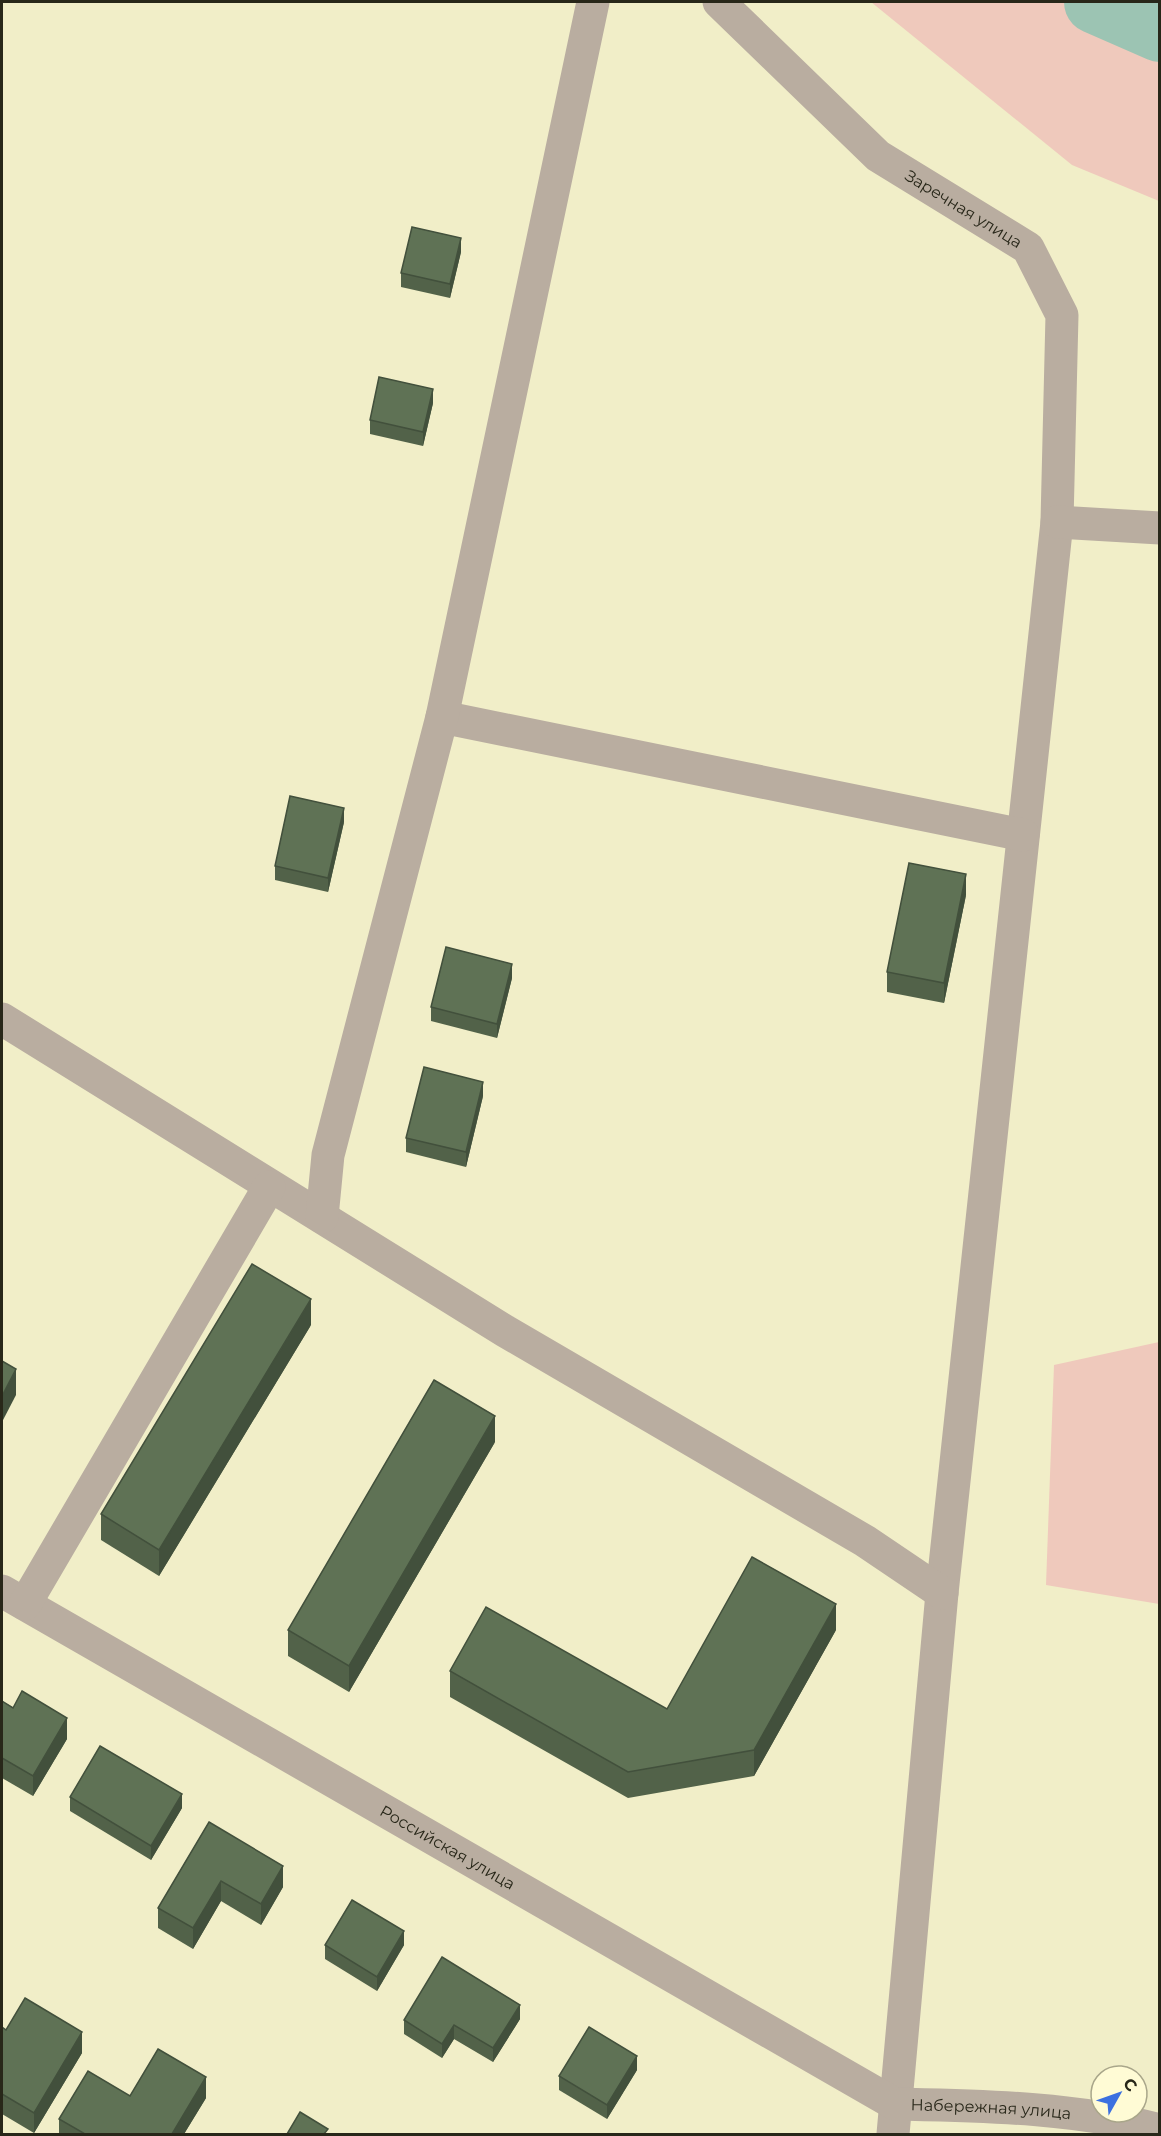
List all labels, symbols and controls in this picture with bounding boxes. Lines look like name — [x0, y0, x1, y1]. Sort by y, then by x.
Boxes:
street label: Заречная улица — [902, 166, 1026, 252]
street label: Российская улица — [377, 1801, 518, 1894]
north arrow — [1089, 2064, 1149, 2124]
text: С — [1119, 2074, 1141, 2096]
street label: Набережная улица — [910, 2095, 1072, 2123]

